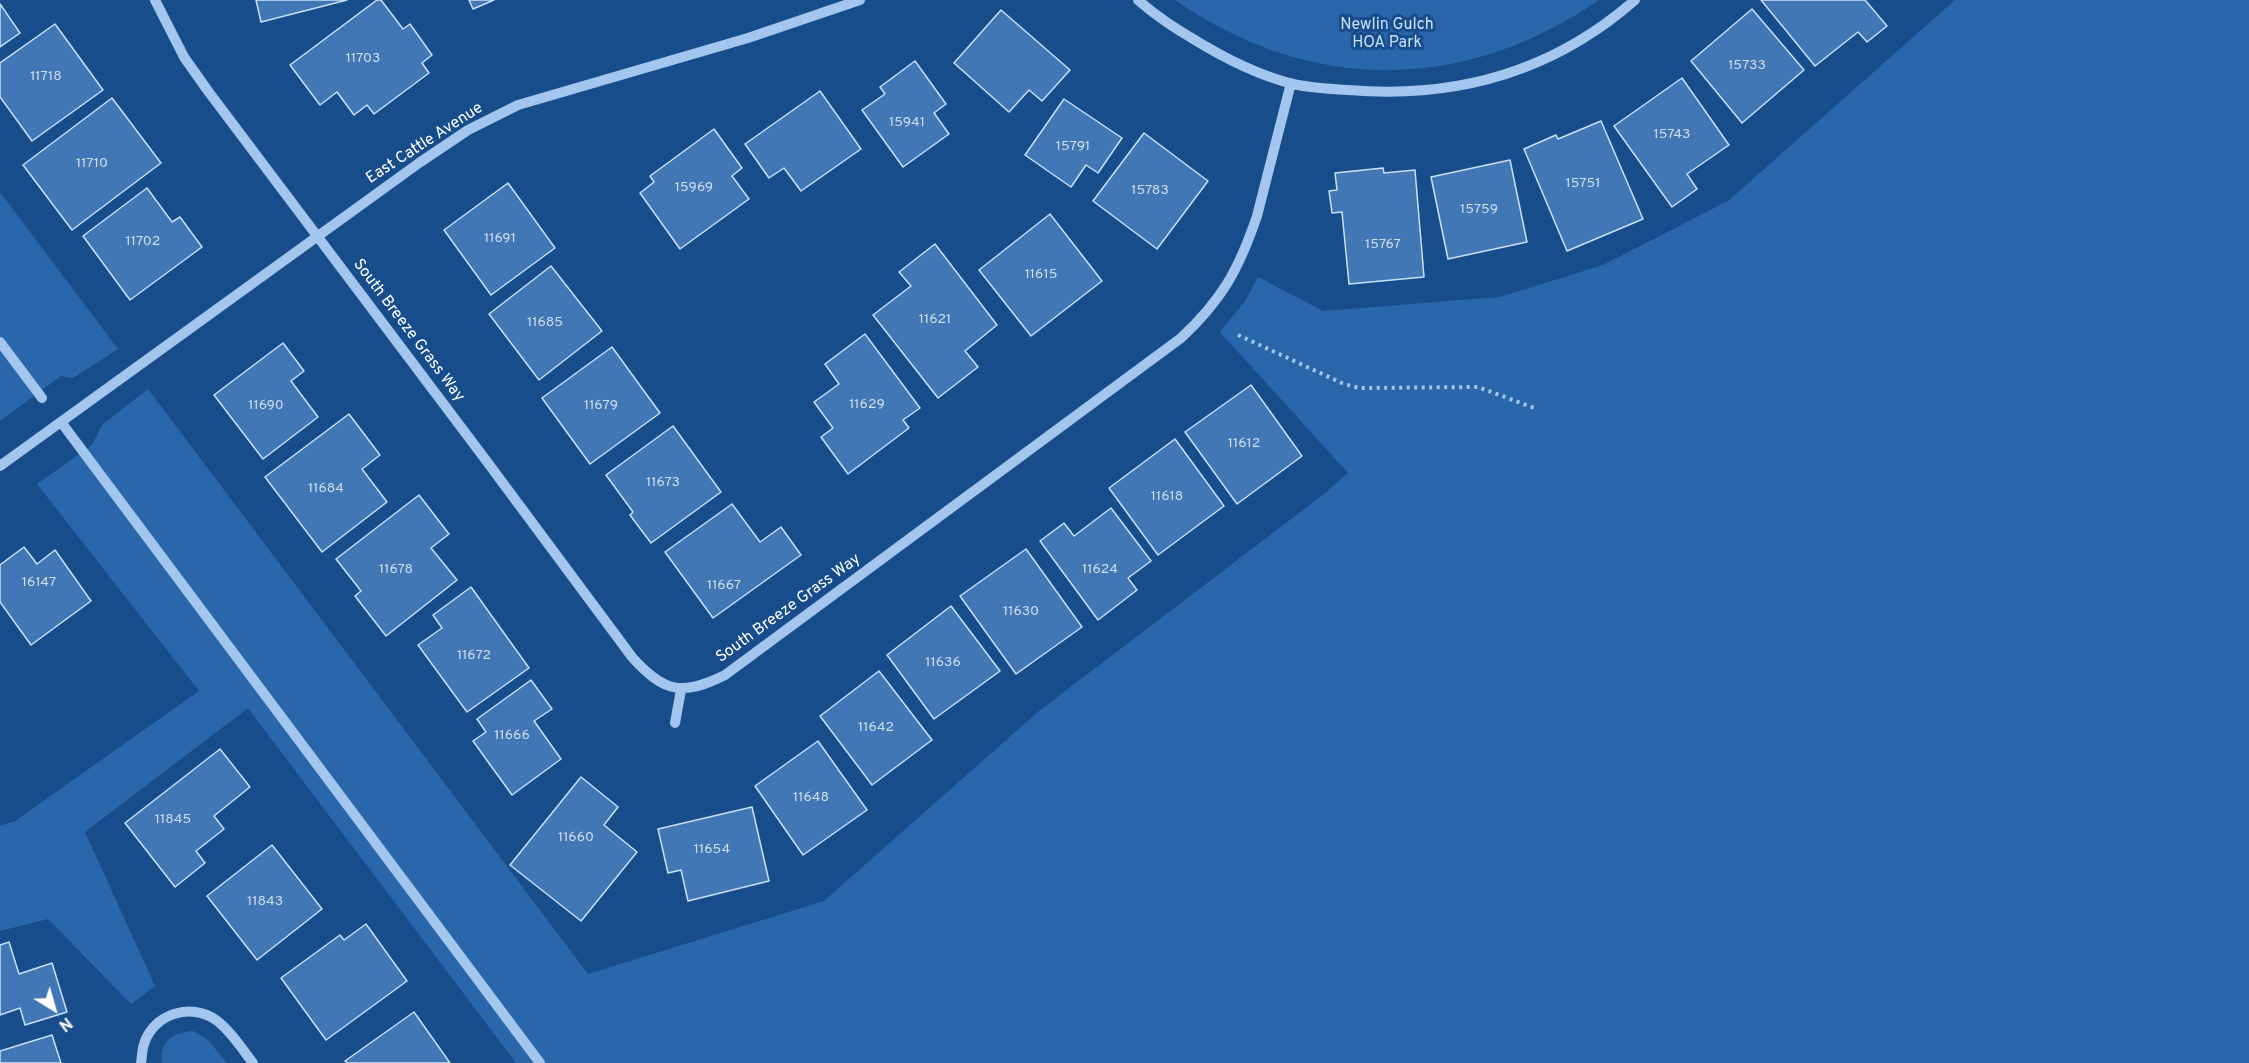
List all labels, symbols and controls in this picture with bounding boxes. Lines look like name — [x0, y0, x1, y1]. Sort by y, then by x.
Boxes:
park label: Newlin Gulch HOA Park — [1340, 16, 1434, 54]
house number: 11703 — [346, 51, 380, 67]
house number: 15733 — [1728, 58, 1766, 74]
house number: 11718 — [30, 69, 62, 85]
street label: East Cattle Avenue — [363, 99, 487, 189]
house number: 15941 — [889, 115, 925, 131]
house number: 15743 — [1654, 127, 1690, 143]
house number: 15791 — [1056, 139, 1090, 155]
house number: 11710 — [76, 156, 108, 172]
house number: 15751 — [1566, 176, 1600, 192]
house number: 15969 — [675, 180, 713, 196]
house number: 15783 — [1131, 183, 1169, 199]
house number: 15759 — [1460, 202, 1498, 218]
house number: 11691 — [484, 231, 516, 247]
house number: 11702 — [126, 234, 160, 250]
house number: 15767 — [1365, 237, 1401, 253]
street label: South Breeze Grass Way — [348, 256, 468, 406]
house number: 11615 — [1025, 267, 1057, 283]
house number: 11621 — [919, 312, 951, 328]
house number: 11685 — [527, 315, 563, 331]
house number: 11629 — [849, 397, 885, 413]
house number: 11690 — [248, 398, 284, 414]
house number: 11679 — [584, 398, 618, 414]
house number: 11612 — [1228, 436, 1260, 452]
house number: 11673 — [646, 475, 680, 491]
house number: 11684 — [308, 481, 344, 497]
house number: 11618 — [1151, 489, 1183, 505]
street label: South Breeze Grass Way — [713, 550, 865, 668]
house number: 11678 — [379, 562, 413, 578]
house number: 11624 — [1082, 562, 1118, 578]
house number: 16147 — [22, 575, 56, 591]
house number: 11667 — [707, 578, 741, 594]
house number: 11630 — [1003, 604, 1039, 620]
house number: 11672 — [457, 648, 491, 664]
house number: 11636 — [925, 655, 961, 671]
house number: 11642 — [858, 720, 894, 736]
house number: 11666 — [494, 728, 530, 744]
house number: 11648 — [793, 790, 829, 806]
house number: 11845 — [155, 812, 191, 828]
house number: 11660 — [558, 830, 594, 846]
house number: 11654 — [694, 842, 730, 858]
house number: 11843 — [247, 894, 283, 910]
north arrow — [24, 979, 84, 1039]
text: N — [54, 1012, 75, 1035]

